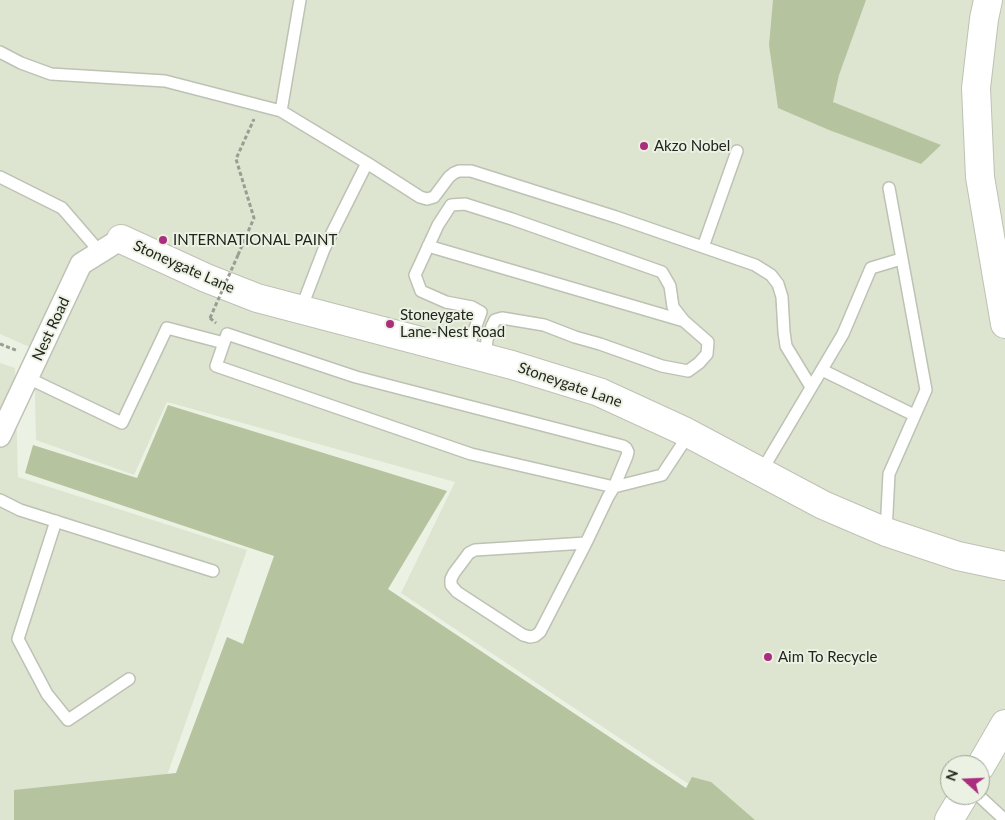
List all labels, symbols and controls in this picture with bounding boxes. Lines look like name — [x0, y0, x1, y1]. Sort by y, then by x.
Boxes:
place label: Akzo Nobel — [654, 137, 730, 155]
marker: Akzo Nobel — [638, 140, 650, 152]
place label: INTERNATIONAL PAINT — [173, 231, 337, 249]
marker: INTERNATIONAL PAINT — [157, 234, 169, 246]
street label: Stoneygate Lane — [131, 237, 237, 297]
street label: Nest Road — [28, 294, 74, 364]
place label: Stoneygate Lane-Nest Road — [400, 306, 505, 341]
marker: Stoneygate Lane-Nest Road — [384, 318, 396, 330]
street label: Stoneygate Lane — [516, 359, 624, 411]
place label: Aim To Recycle — [778, 648, 877, 666]
marker: Aim To Recycle — [762, 651, 774, 663]
north arrow — [940, 755, 990, 805]
text: N — [942, 767, 961, 783]

